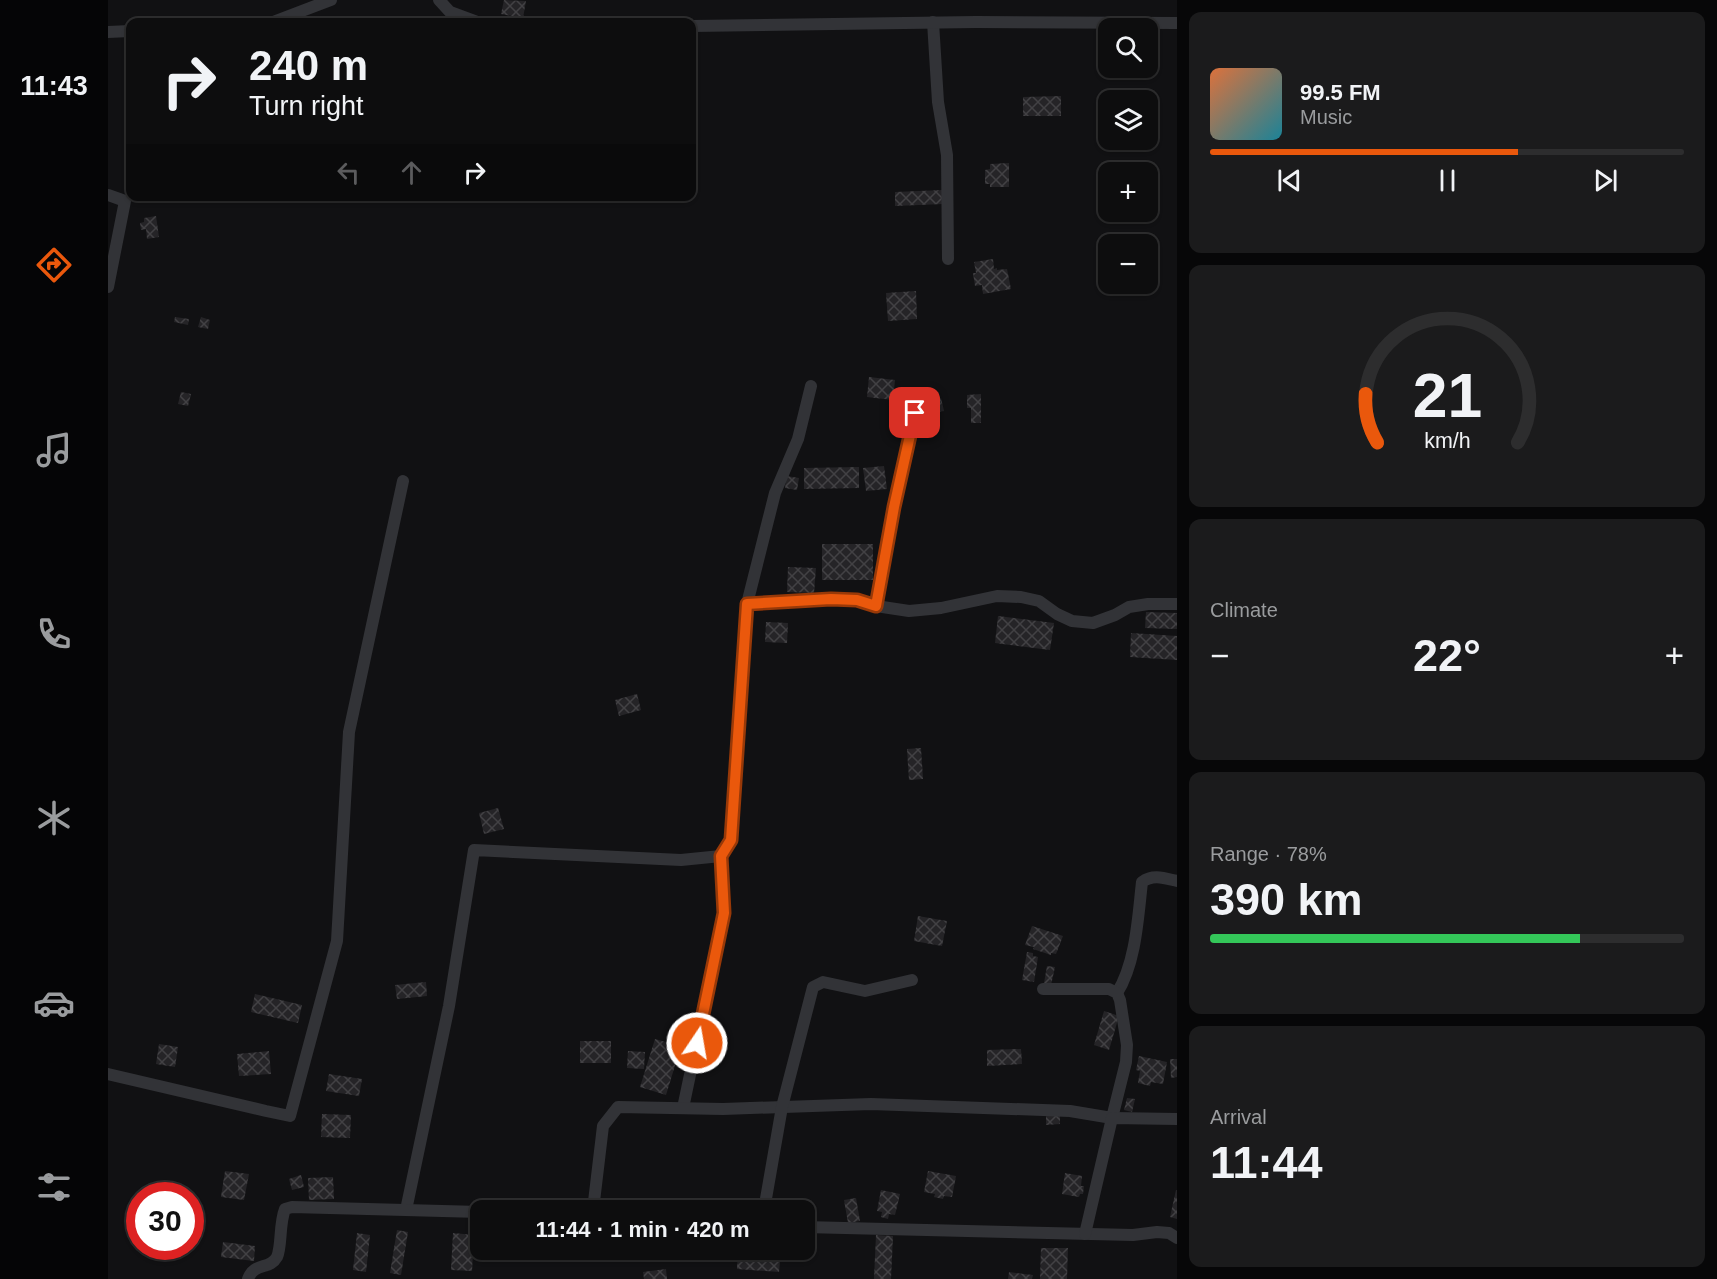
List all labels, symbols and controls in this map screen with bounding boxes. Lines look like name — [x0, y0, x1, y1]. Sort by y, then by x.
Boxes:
map controls — [1098, 18, 1158, 294]
button: search — [1098, 18, 1158, 78]
icon: right — [150, 42, 228, 120]
text: 240 m — [249, 42, 368, 89]
text: 11:43 — [20, 71, 88, 101]
text: 99.5 FM — [1300, 80, 1381, 105]
button: layers — [1098, 90, 1158, 150]
text: Turn right — [249, 91, 364, 121]
text: Music — [1300, 106, 1352, 128]
icon: left — [332, 156, 365, 189]
icon: ahead — [395, 156, 428, 189]
icon: right — [458, 156, 491, 189]
button: + — [1098, 162, 1158, 222]
icon: previous — [1273, 164, 1306, 197]
icon: pause — [1431, 164, 1464, 197]
icon: next — [1589, 164, 1622, 197]
button: − — [1098, 234, 1158, 294]
icon: directions — [33, 244, 75, 286]
text: 21 — [1412, 361, 1482, 430]
pin — [889, 387, 940, 438]
icon: arrive — [898, 396, 931, 429]
icon: music — [33, 429, 75, 471]
text: km/h — [1424, 430, 1470, 454]
text: Climate — [1210, 599, 1278, 621]
icon: phone — [33, 613, 75, 655]
text: 22° — [1413, 630, 1481, 681]
text: − — [1210, 637, 1229, 674]
text: + — [1665, 637, 1684, 674]
icon: climate — [33, 797, 75, 839]
text: Range · 78% — [1210, 843, 1327, 865]
text: 390 km — [1210, 874, 1363, 925]
icon: car — [33, 982, 75, 1024]
position arrow — [665, 1011, 729, 1075]
text: Arrival — [1210, 1106, 1267, 1128]
text: 11:44 — [1210, 1137, 1323, 1188]
icon: filters — [33, 1166, 75, 1208]
speed limit sign: 30 — [126, 1182, 204, 1260]
text: 11:44 · 1 min · 420 m — [536, 1217, 750, 1242]

